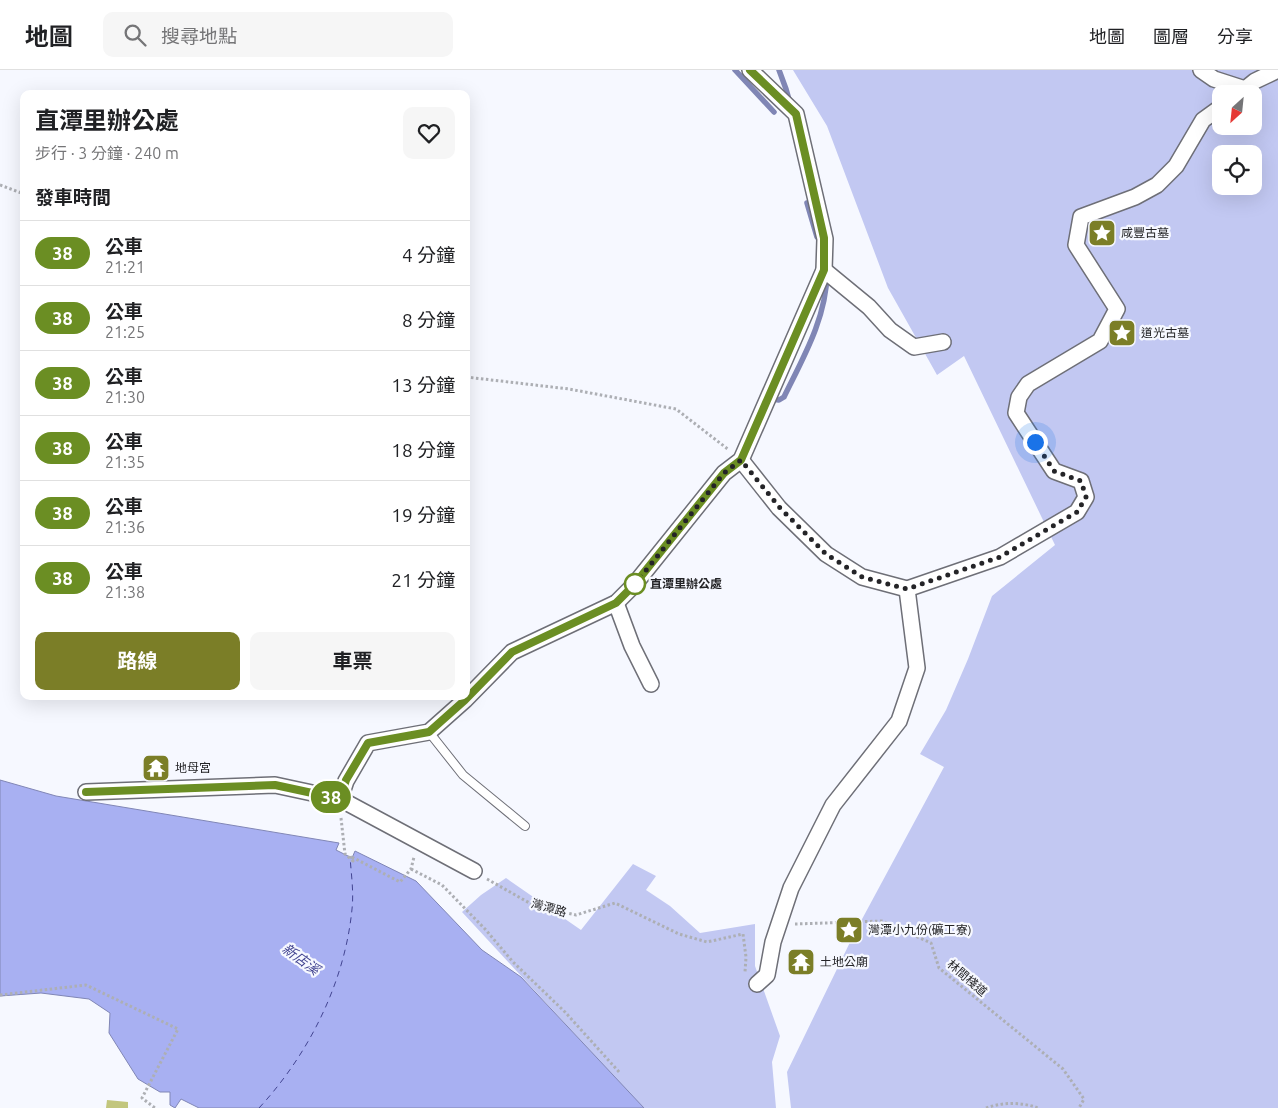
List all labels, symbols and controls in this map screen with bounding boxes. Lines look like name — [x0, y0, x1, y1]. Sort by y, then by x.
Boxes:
search box — [103, 12, 453, 57]
icon: search — [121, 21, 149, 49]
text: 地圖 — [25, 23, 73, 50]
text: 搜尋地點 — [161, 25, 237, 47]
text: 地圖 — [1089, 26, 1125, 46]
text: 圖層 — [1153, 26, 1189, 46]
text: 分享 — [1217, 26, 1253, 46]
north arrow — [1212, 85, 1262, 135]
map controls — [1212, 85, 1262, 195]
text: 直潭里辦公處 — [35, 107, 179, 134]
button: heart — [403, 107, 455, 159]
text: 步行 · 3 分鐘 · 240 m — [35, 144, 179, 162]
button: locate — [1212, 145, 1262, 195]
text: 發車時間 — [35, 186, 111, 208]
place icon: 咸豐古墓 — [1087, 218, 1117, 248]
place label: 咸豐古墓 — [1121, 226, 1169, 239]
text: 公車 — [105, 235, 143, 257]
text: 38 — [52, 243, 73, 263]
text: 4 分鐘 — [402, 244, 455, 266]
text: 21:21 — [105, 258, 145, 276]
text: 公車 — [105, 300, 143, 322]
text: 38 — [52, 308, 73, 328]
text: 8 分鐘 — [402, 309, 455, 331]
place icon: 道光古墓 — [1107, 318, 1137, 348]
text: 21:25 — [105, 323, 145, 341]
place label: 道光古墓 — [1141, 326, 1189, 339]
text: 公車 — [105, 365, 143, 387]
text: 38 — [52, 373, 73, 393]
text: 13 分鐘 — [391, 374, 455, 396]
text: 21:30 — [105, 388, 145, 406]
text: 公車 — [105, 430, 143, 452]
your location — [1023, 430, 1048, 455]
text: 38 — [52, 438, 73, 458]
text: 18 分鐘 — [391, 439, 455, 461]
text: 21:35 — [105, 453, 145, 471]
text: 公車 — [105, 495, 143, 517]
text: 38 — [52, 503, 73, 523]
text: 19 分鐘 — [391, 504, 455, 526]
text: 21:36 — [105, 518, 145, 536]
text: 公車 — [105, 560, 143, 582]
text: 38 — [52, 568, 73, 588]
text: 21 分鐘 — [391, 569, 455, 591]
marker: 直潭里辦公處 — [624, 573, 646, 595]
place label: 直潭里辦公處 — [650, 577, 722, 590]
text: 21:38 — [105, 583, 145, 601]
button: 路線 — [35, 632, 240, 690]
button: 車票 — [250, 632, 455, 690]
temple icon: 地母宮 — [141, 753, 171, 783]
place label: 地母宮 — [175, 761, 211, 774]
line badge: 38 — [308, 781, 354, 813]
text: 38 — [321, 787, 341, 807]
street label: 灣潭路 — [530, 896, 568, 919]
place icon: 灣潭小九份(礦工寮) — [834, 915, 864, 945]
place label: 灣潭小九份(礦工寮) — [868, 923, 972, 937]
water label: 新店溪 — [279, 940, 324, 979]
temple icon: 土地公廟 — [786, 947, 816, 977]
place label: 土地公廟 — [820, 955, 868, 968]
street label: 林間棧道 — [945, 957, 990, 998]

